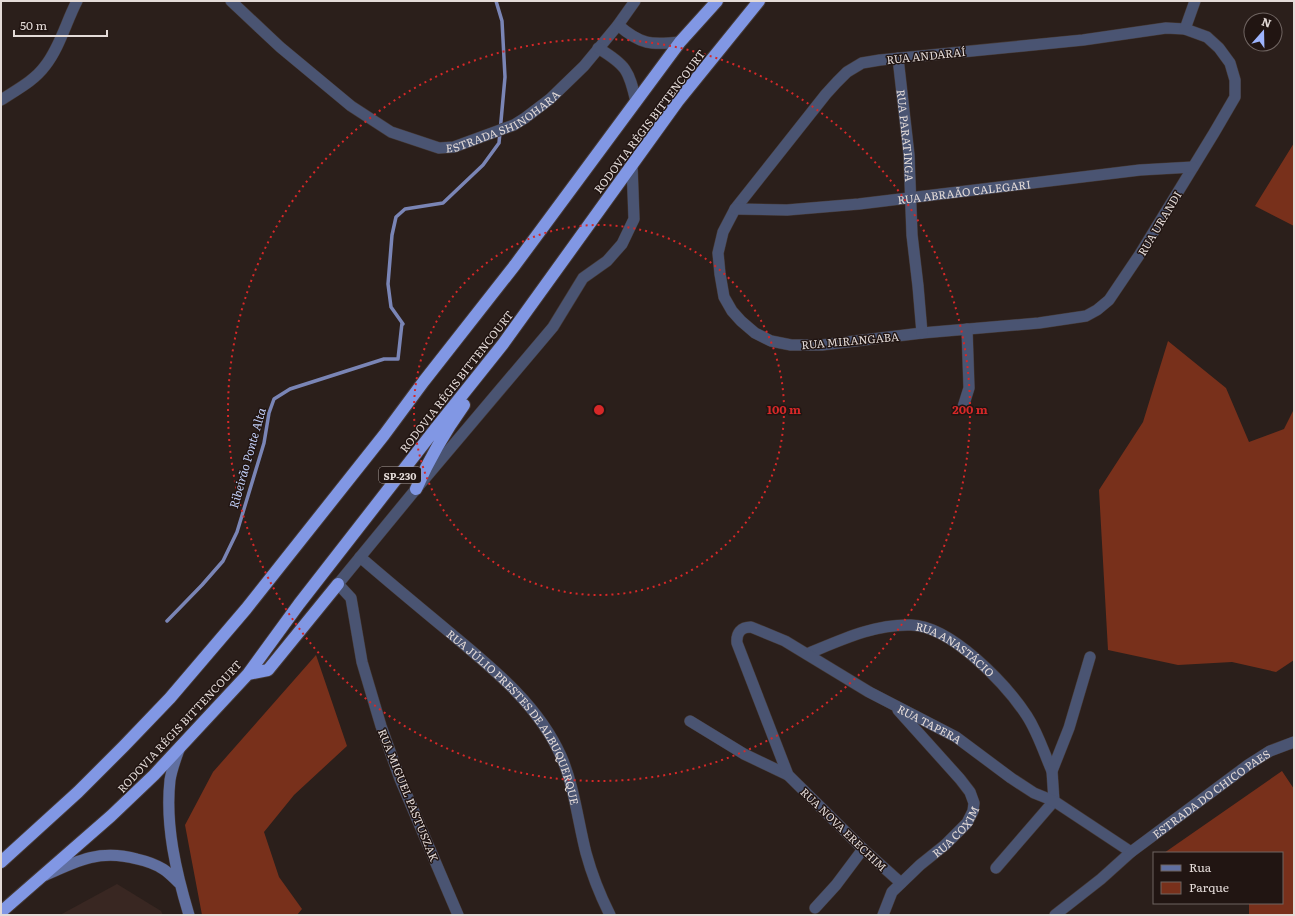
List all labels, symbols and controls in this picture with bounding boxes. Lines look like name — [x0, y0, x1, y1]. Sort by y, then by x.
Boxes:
scale bar — [14, 12, 107, 38]
north arrow — [1243, 12, 1283, 52]
text: N — [1260, 13, 1274, 31]
text: 50 m — [20, 16, 47, 34]
street label: RUA ANDARAÍ — [886, 43, 966, 67]
street label: RODOVIA RÉGIS BITTENCOURT — [590, 46, 708, 196]
street label: ESTRADA SHINOHARA — [445, 86, 563, 156]
street label: RUA PARATINGA — [894, 88, 918, 182]
street label: RUA ABRAÃO CALEGARI — [896, 175, 1031, 207]
street label: RUA URANDI — [1133, 188, 1185, 258]
street label: RODOVIA RÉGIS BITTENCOURT — [396, 307, 516, 455]
street label: RUA MIRANGABA — [801, 328, 899, 352]
text: 100 m — [767, 400, 801, 418]
text: 200 m — [952, 400, 988, 418]
centre of rings — [592, 403, 606, 417]
water label: Ribeirão Ponte Alta — [224, 406, 270, 510]
road number: SP-230 — [379, 467, 421, 483]
street label: RUA ANASTÁCIO — [914, 617, 998, 680]
street label: RUA JÚLIO PRESTES DE ALBUQUERQUE — [444, 626, 583, 806]
street label: RODOVIA RÉGIS BITTENCOURT — [113, 656, 245, 796]
street label: RUA TAPERA — [895, 700, 965, 747]
street label: RUA MIGUEL PASTUSZAK — [375, 726, 443, 865]
street label: ESTRADA DO CHICO PAES — [1149, 745, 1273, 842]
street label: RUA NOVA ERECHIM — [797, 784, 891, 874]
street label: RUA COXIM — [928, 803, 982, 861]
legend — [1153, 852, 1283, 904]
text: Rua — [1189, 858, 1212, 876]
text: Parque — [1189, 878, 1229, 896]

